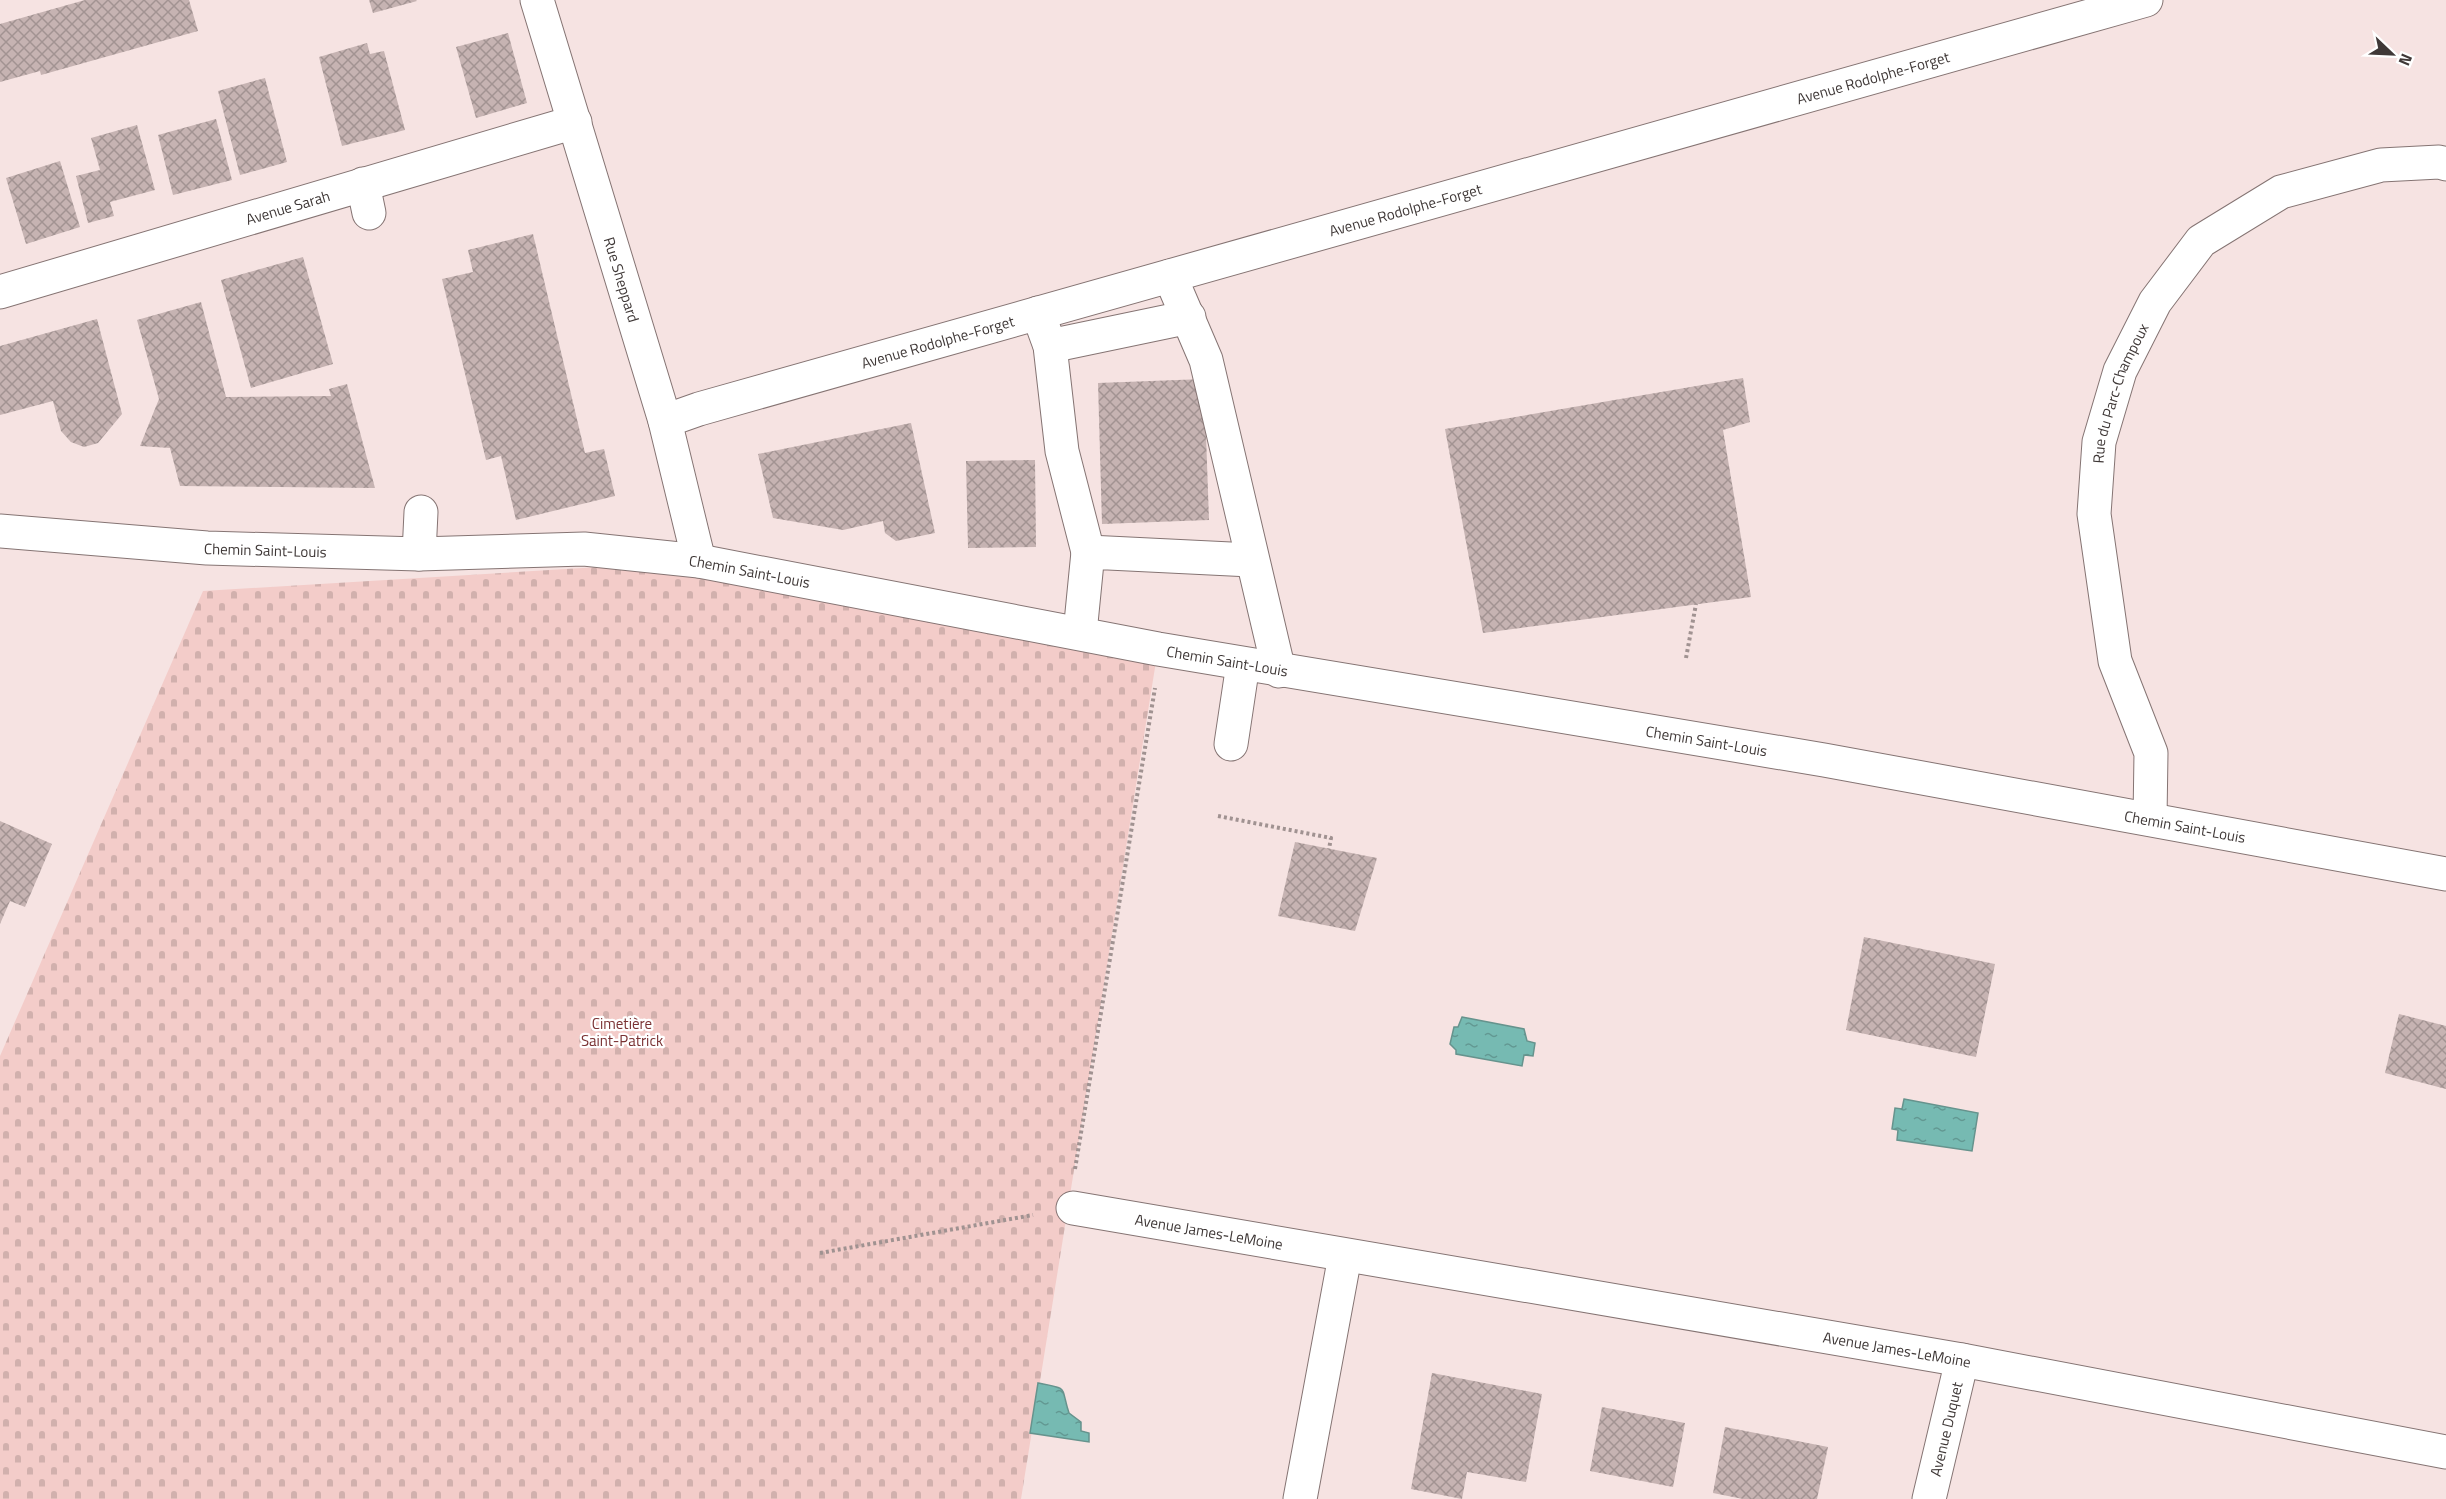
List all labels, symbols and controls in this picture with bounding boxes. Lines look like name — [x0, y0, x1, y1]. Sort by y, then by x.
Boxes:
north arrow — [2362, 24, 2422, 84]
street label: Avenue Rodolphe-Forget — [1794, 44, 1953, 110]
text: N — [2393, 50, 2419, 70]
street label: Avenue Rodolphe-Forget — [1326, 177, 1485, 242]
street label: Avenue Sarah — [243, 184, 333, 230]
street label: Rue Sheppard — [598, 234, 646, 325]
street label: Avenue Rodolphe-Forget — [858, 309, 1017, 374]
street label: Rue du Parc-Champoux — [2086, 319, 2154, 464]
street label: Chemin Saint-Louis — [204, 536, 327, 563]
street label: Chemin Saint-Louis — [688, 549, 812, 594]
street label: Chemin Saint-Louis — [1165, 639, 1290, 682]
street label: Chemin Saint-Louis — [1644, 719, 1769, 762]
street label: Chemin Saint-Louis — [2122, 804, 2247, 849]
park label: Cimetière Saint-Patrick — [581, 1012, 663, 1052]
street label: Avenue James-LeMoine — [1133, 1207, 1285, 1255]
street label: Avenue James-LeMoine — [1821, 1325, 1973, 1373]
street label: Avenue Duquet — [1923, 1379, 1968, 1479]

